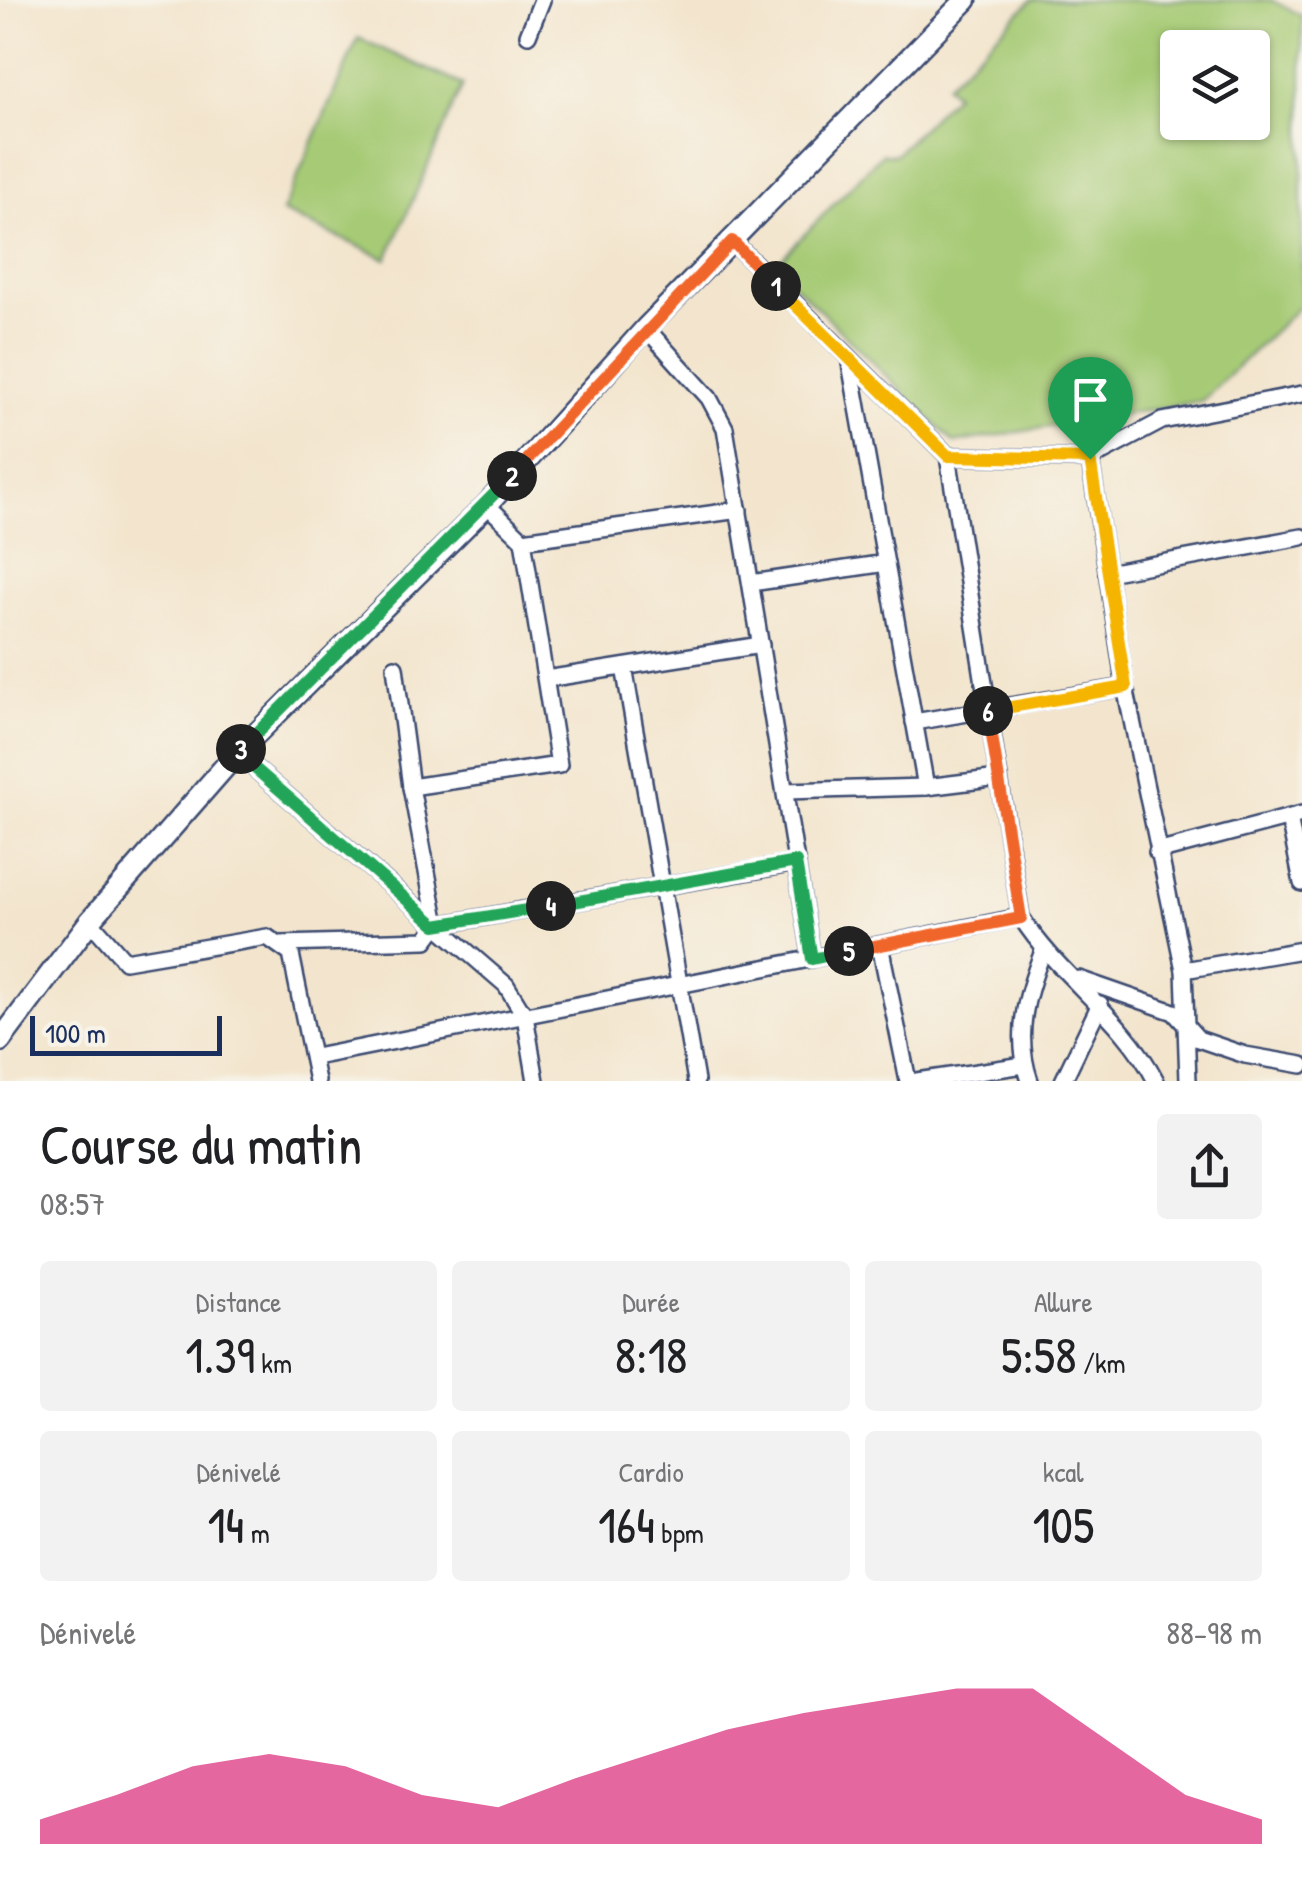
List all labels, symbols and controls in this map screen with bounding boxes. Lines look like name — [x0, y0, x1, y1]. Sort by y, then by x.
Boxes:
map controls — [1160, 30, 1270, 140]
button: layers — [1160, 30, 1270, 140]
pin: 1 — [751, 261, 801, 311]
text: 1 — [771, 267, 781, 305]
pin — [1048, 357, 1133, 460]
icon: arrive — [1063, 372, 1118, 427]
pin: 2 — [487, 451, 537, 501]
text: 2 — [505, 457, 519, 495]
pin: 6 — [963, 686, 1013, 736]
text: 6 — [982, 692, 994, 730]
pin: 3 — [216, 724, 266, 774]
text: 3 — [235, 730, 247, 768]
pin: 4 — [526, 881, 576, 931]
text: 4 — [546, 887, 556, 925]
pin: 5 — [824, 926, 874, 976]
text: 5 — [843, 932, 855, 970]
scale bar — [30, 1011, 222, 1056]
text: 100 m — [45, 1014, 106, 1052]
text: Course du matin — [40, 1107, 362, 1181]
button: share — [1157, 1114, 1262, 1219]
text: 08:57 — [40, 1182, 105, 1225]
text: Distance — [196, 1283, 281, 1321]
text: Durée — [622, 1283, 680, 1321]
text: Allure — [1034, 1283, 1093, 1321]
text: 1.39 — [185, 1321, 255, 1389]
text: 8:18 — [614, 1321, 688, 1389]
text: 5:58 — [1001, 1321, 1077, 1389]
text: km — [255, 1344, 292, 1382]
text: /km — [1077, 1344, 1126, 1382]
text: Dénivelé — [197, 1453, 281, 1491]
text: Cardio — [618, 1453, 684, 1491]
text: kcal — [1043, 1453, 1084, 1491]
text: 14 — [207, 1491, 244, 1559]
text: 164 — [598, 1491, 655, 1559]
text: 105 — [1032, 1491, 1094, 1559]
text: m — [244, 1514, 270, 1552]
text: bpm — [655, 1514, 704, 1552]
text: Dénivelé — [40, 1611, 136, 1654]
text: 88–98 m — [1166, 1611, 1262, 1654]

